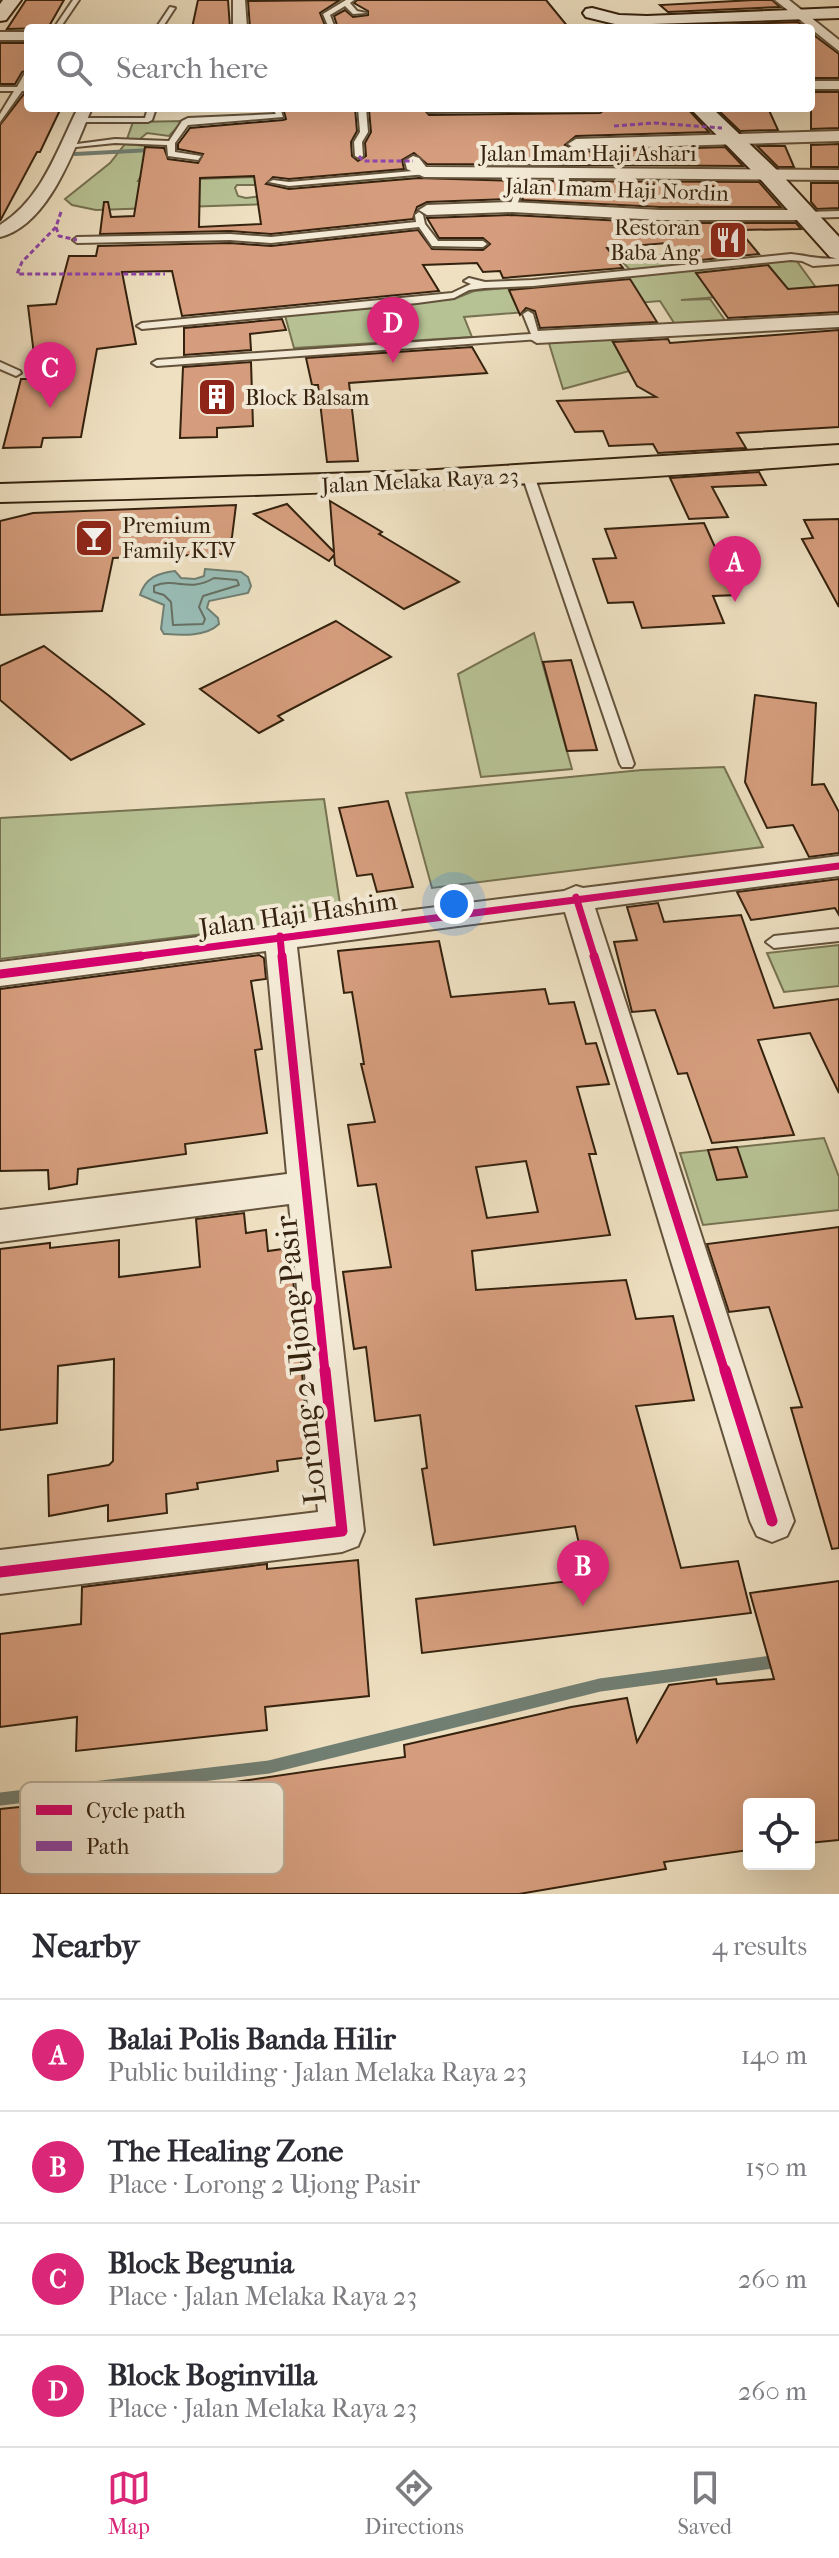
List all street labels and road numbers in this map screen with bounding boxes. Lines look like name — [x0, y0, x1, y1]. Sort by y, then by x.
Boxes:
street label: Jalan Imam Haji Ashari — [478, 141, 697, 167]
street label: Jalan Imam Haji Nordin — [503, 173, 729, 207]
street label: Jalan Melaka Raya 23 — [319, 463, 519, 499]
street label: Jalan Haji Hashim — [195, 885, 399, 944]
street label: Lorong 2 Ujong Pasir — [267, 1213, 334, 1507]

